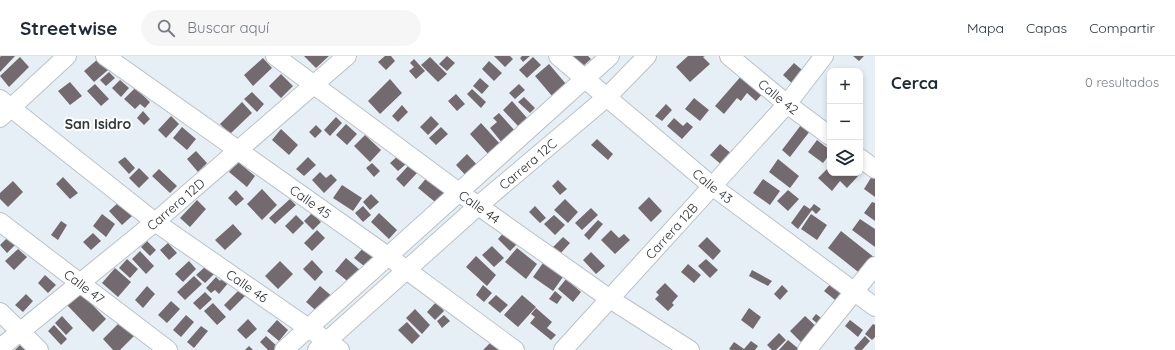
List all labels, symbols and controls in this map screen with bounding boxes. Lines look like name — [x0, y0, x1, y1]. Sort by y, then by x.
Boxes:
search box — [141, 10, 421, 46]
text: Streetwise — [20, 16, 117, 40]
icon: search — [155, 17, 177, 39]
text: Buscar aquí — [187, 18, 269, 37]
text: Mapa — [967, 19, 1004, 37]
text: Capas — [1026, 19, 1067, 37]
text: Compartir — [1089, 19, 1155, 37]
map controls — [827, 68, 863, 176]
button: + — [827, 68, 863, 104]
text: Cerca — [891, 72, 938, 93]
text: 0 resultados — [1085, 74, 1159, 90]
street label: Calle 42 — [755, 76, 802, 118]
button: − — [827, 104, 863, 140]
district label: San Isidro — [65, 115, 132, 133]
street label: Carrera 12C — [496, 135, 560, 193]
button: layers — [827, 140, 863, 176]
street label: Calle 43 — [689, 165, 736, 207]
street label: Carrera 12D — [143, 175, 208, 233]
street label: Calle 45 — [287, 181, 335, 222]
street label: Calle 44 — [456, 187, 503, 227]
street label: Carrera 12B — [642, 200, 701, 262]
street label: Calle 47 — [61, 266, 108, 307]
street label: Calle 46 — [223, 266, 271, 306]

